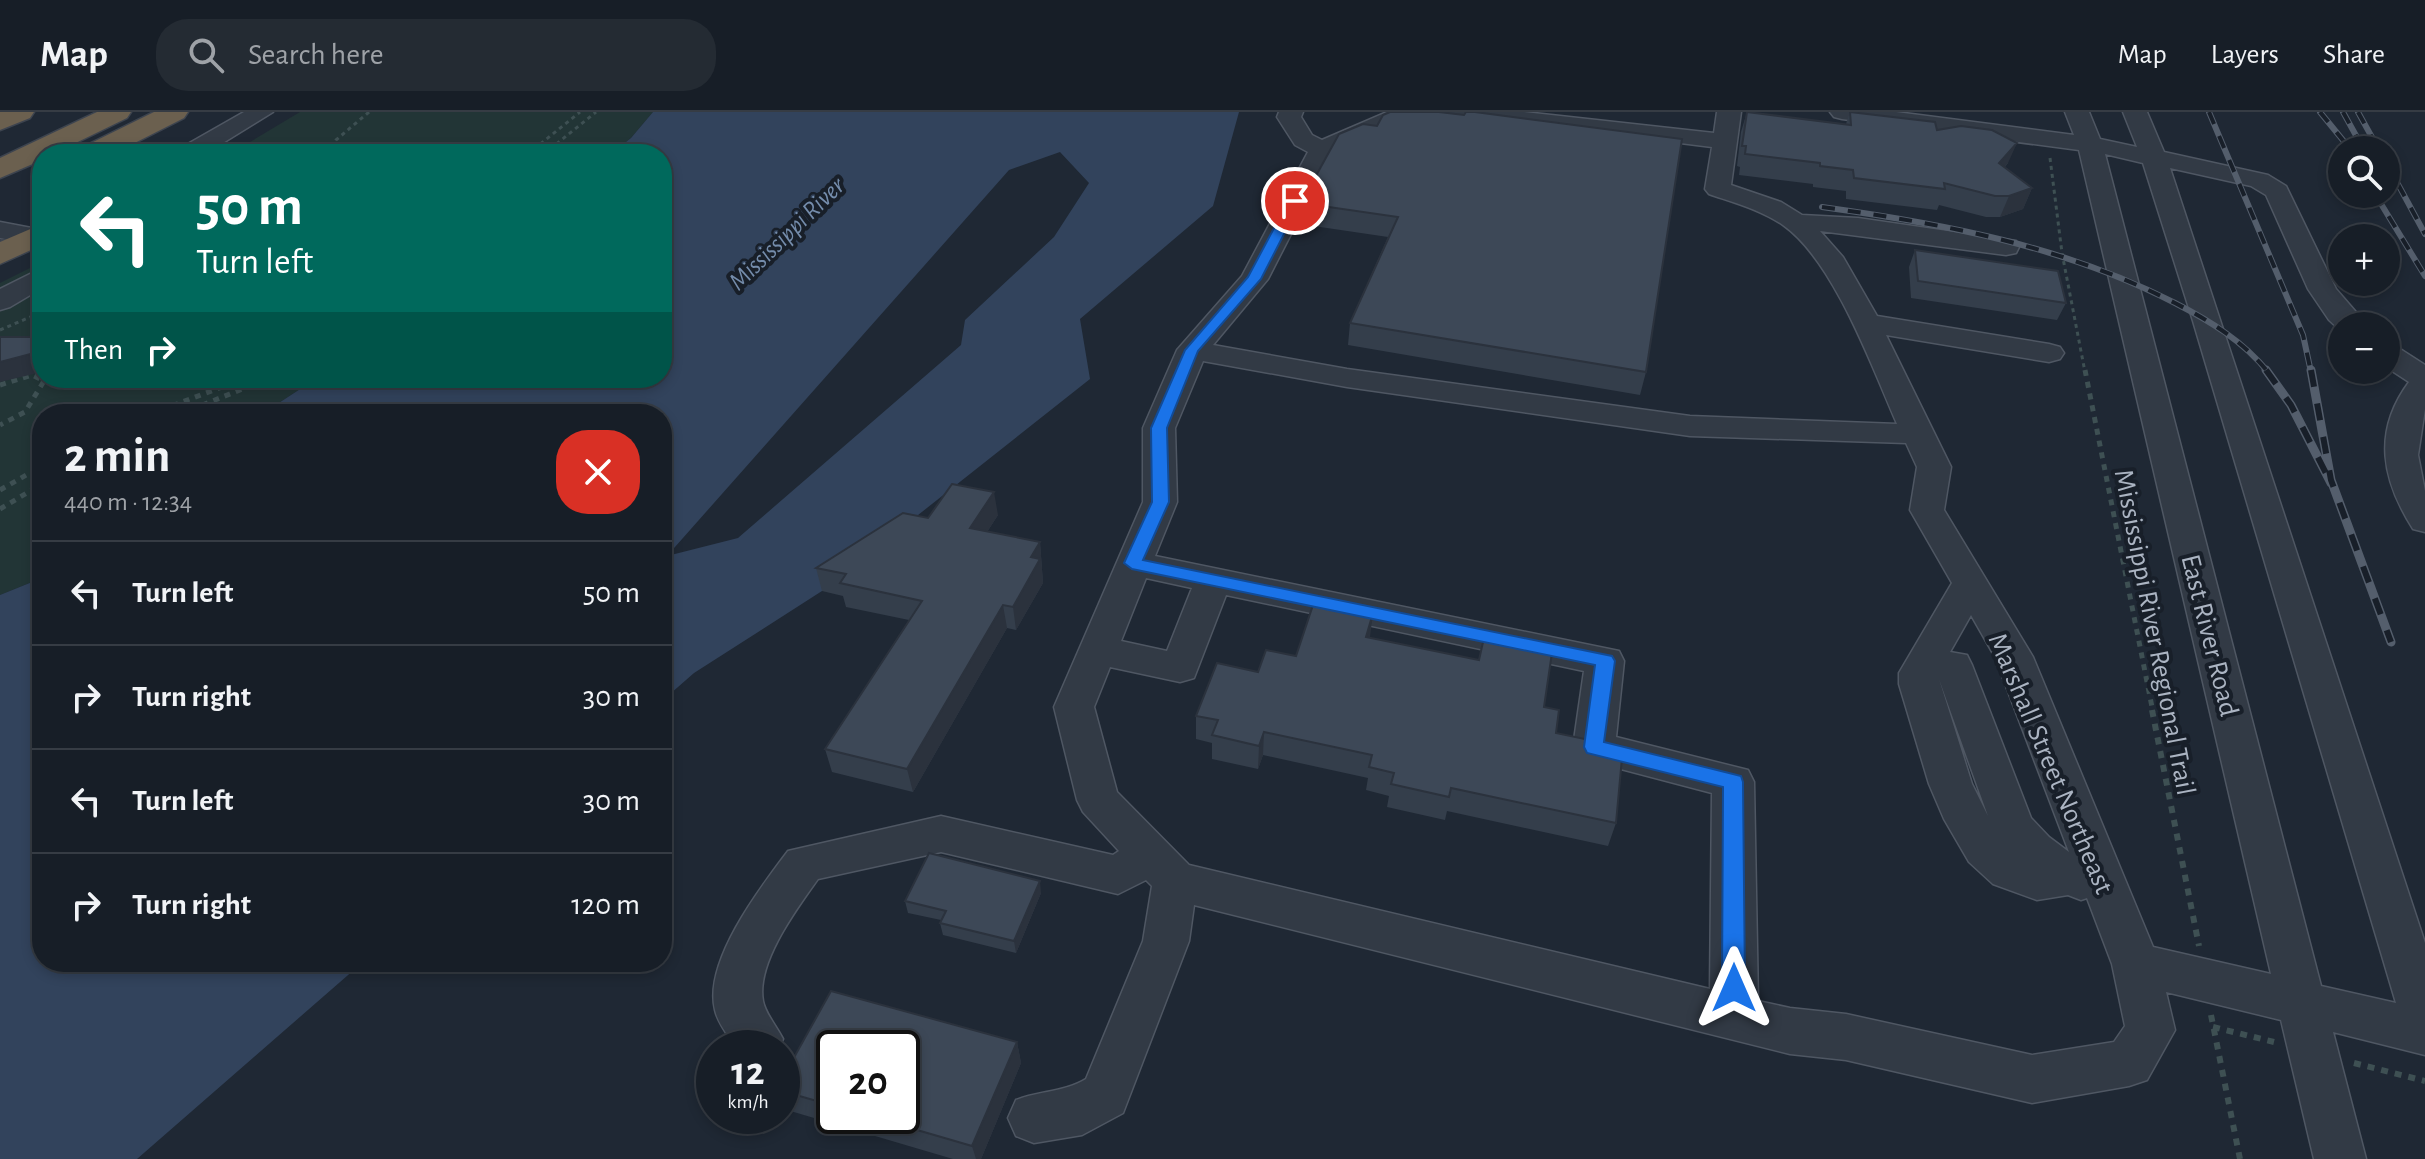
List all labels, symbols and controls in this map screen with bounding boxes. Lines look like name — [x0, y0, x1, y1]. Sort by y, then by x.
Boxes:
search box — [156, 19, 716, 91]
icon: search — [184, 33, 228, 77]
text: Map — [40, 36, 108, 74]
text: Search here — [248, 40, 384, 70]
text: Map — [2118, 41, 2167, 69]
text: Layers — [2211, 41, 2279, 69]
text: Share — [2323, 41, 2385, 69]
map controls — [2328, 136, 2400, 384]
button: search — [2328, 136, 2400, 208]
pin — [1261, 167, 1329, 235]
water label: Mississippi River — [724, 171, 851, 295]
icon: left — [64, 176, 168, 280]
text: 50 m — [196, 179, 303, 235]
icon: arrive — [1273, 179, 1317, 223]
button: + — [2328, 224, 2400, 296]
text: Turn left — [196, 244, 313, 280]
button: − — [2328, 312, 2400, 384]
icon: right — [139, 328, 183, 372]
text: Then — [64, 335, 123, 365]
button: close — [556, 430, 640, 514]
text: 2 min — [64, 433, 171, 481]
street label: Mississippi River Regional Trail — [2109, 467, 2199, 798]
text: 440 m · 12:34 — [64, 489, 192, 515]
street label: East River Road — [2175, 552, 2243, 719]
icon: left — [64, 571, 108, 615]
text: Turn left — [132, 578, 233, 608]
text: 50 m — [583, 578, 640, 608]
street label: Marshall Street Northeast — [1983, 629, 2118, 898]
icon: right — [64, 675, 108, 719]
text: Turn right — [132, 682, 251, 712]
text: 30 m — [583, 682, 640, 712]
icon: left — [64, 779, 108, 823]
text: Turn left — [132, 786, 233, 816]
text: 30 m — [583, 786, 640, 816]
icon: right — [64, 883, 108, 927]
text: Turn right — [132, 890, 251, 920]
text: 120 m — [571, 890, 640, 920]
position arrow — [1692, 946, 1776, 1030]
speed limit sign: 20 — [816, 1030, 920, 1134]
text: 12 — [731, 1052, 765, 1092]
text: km/h — [727, 1092, 769, 1112]

